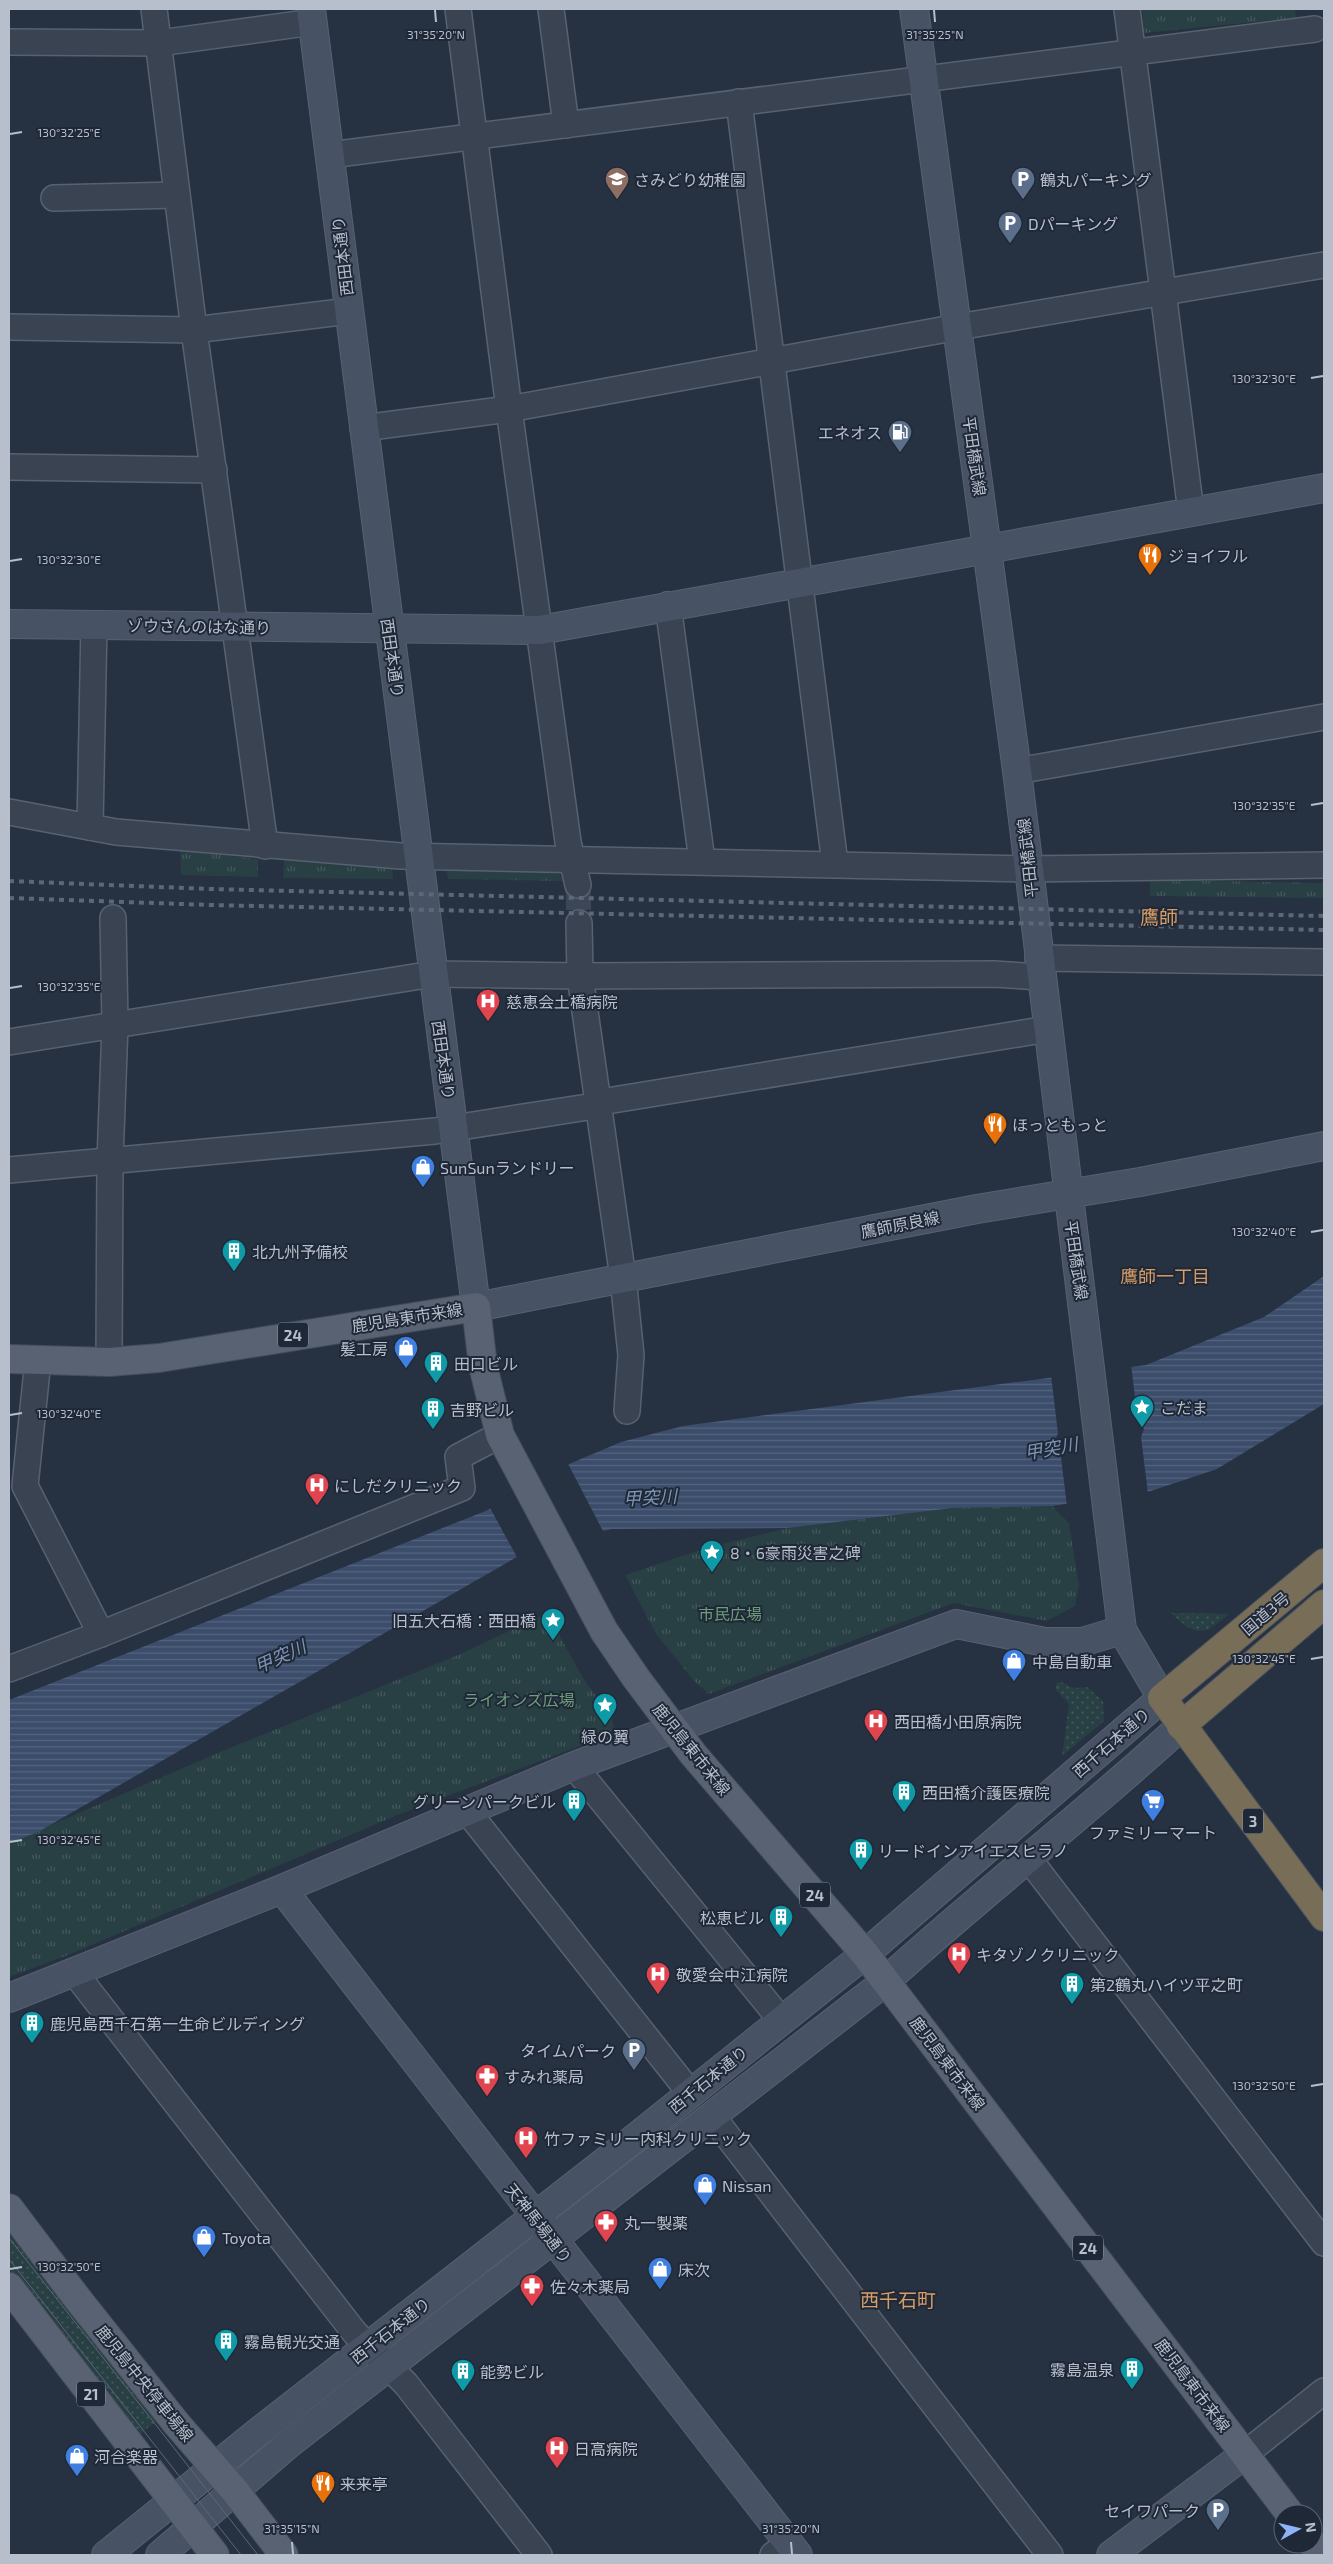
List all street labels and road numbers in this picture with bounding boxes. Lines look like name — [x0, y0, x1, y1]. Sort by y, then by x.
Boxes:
street label: 西田本通り — [328, 215, 356, 297]
street label: 平田橋武線 — [960, 415, 990, 497]
street label: ゾウさんのはな通り — [127, 615, 271, 637]
street label: 西田本通り — [378, 617, 408, 699]
street label: 平田橋武線 — [1013, 817, 1041, 899]
street label: 西田本通り — [429, 1019, 459, 1101]
street label: 鷹師原良線 — [859, 1207, 941, 1241]
street label: 平田橋武線 — [1062, 1219, 1092, 1301]
street label: 鹿児島東市来線 — [350, 1299, 464, 1335]
road number: 24 — [278, 1322, 308, 1348]
street label: 国道3号 — [1237, 1587, 1293, 1639]
street label: 鹿児島東市来線 — [649, 1699, 735, 1799]
street label: 西千石本通り — [1069, 1703, 1153, 1781]
road number: 3 — [1243, 1808, 1263, 1834]
road number: 24 — [800, 1882, 830, 1908]
street label: 鹿児島東市来線 — [907, 2013, 989, 2113]
street label: 西千石本通り — [665, 2041, 751, 2117]
street label: 天神馬場通り — [502, 2179, 576, 2267]
road number: 24 — [1073, 2236, 1103, 2260]
street label: 西千石本通り — [346, 2293, 434, 2367]
street label: 鹿児島中央停車場線 — [92, 2321, 198, 2445]
street label: 鹿児島東市来線 — [1152, 2335, 1234, 2435]
road number: 21 — [77, 2382, 105, 2406]

